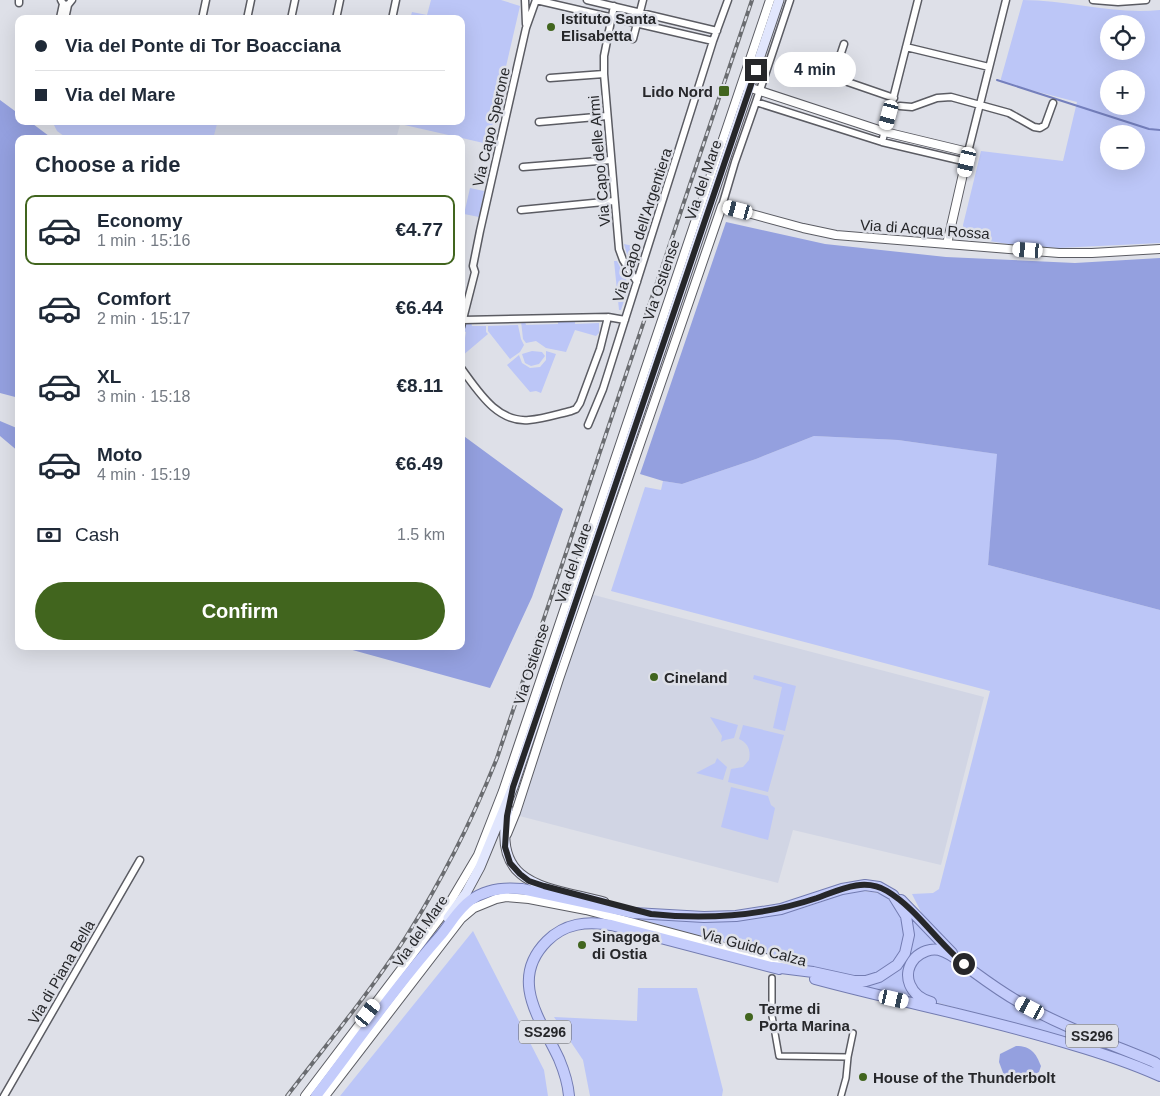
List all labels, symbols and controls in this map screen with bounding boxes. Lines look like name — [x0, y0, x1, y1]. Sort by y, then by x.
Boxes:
place label: Istituto Santa Elisabetta — [561, 10, 657, 44]
map controls — [1100, 15, 1145, 170]
button: locate — [1100, 15, 1145, 60]
marker: Istituto Santa Elisabetta — [545, 21, 557, 33]
text: Via del Ponte di Tor Boacciana — [65, 35, 341, 56]
callout: 4 min — [774, 52, 856, 88]
route end — [745, 59, 767, 81]
text: 4 min — [794, 61, 836, 78]
street label: Via Capo Sperone — [469, 65, 513, 189]
button: + — [1100, 70, 1145, 115]
place label: Lido Nord — [642, 83, 713, 100]
text: Via del Mare — [65, 84, 176, 105]
marker: Lido Nord — [717, 84, 731, 98]
street label: Via Capo delle Armi — [585, 95, 613, 227]
car — [877, 99, 900, 131]
button: − — [1100, 125, 1145, 170]
street label: Via del Mare — [681, 138, 725, 222]
street label: Via Capo dell'Argentiera — [609, 145, 675, 304]
car — [956, 146, 977, 178]
text: Choose a ride — [35, 152, 180, 177]
car — [721, 199, 754, 221]
icon: car — [37, 208, 82, 253]
text: Economy — [97, 210, 183, 231]
street label: Via di Acqua Rossa — [860, 216, 991, 242]
text: €4.77 — [395, 219, 443, 240]
text: 1 min · 15:16 — [97, 232, 190, 249]
street label: Via Ostiense — [639, 237, 683, 323]
car — [1012, 241, 1043, 259]
icon: car — [37, 286, 82, 331]
text: Comfort — [97, 288, 171, 309]
text: €6.44 — [395, 297, 443, 318]
text: 2 min · 15:17 — [97, 310, 190, 327]
icon: car — [37, 364, 82, 409]
text: XL — [97, 366, 121, 387]
text: €8.11 — [397, 375, 443, 396]
text: 3 min · 15:18 — [97, 388, 190, 405]
icon: car — [37, 442, 82, 487]
text: Moto — [97, 444, 142, 465]
text: €6.49 — [395, 453, 443, 474]
text: 4 min · 15:19 — [97, 466, 190, 483]
icon: cash — [35, 521, 63, 549]
street label: Via del Mare — [551, 521, 595, 605]
text: Cash — [75, 524, 119, 545]
text: 1.5 km — [397, 526, 445, 543]
button: Confirm — [35, 582, 445, 640]
street label: Via Ostiense — [510, 621, 552, 707]
place label: Cineland — [664, 669, 727, 686]
marker: Cineland — [648, 671, 660, 683]
street label: Via del Mare — [389, 892, 451, 970]
street label: Via di Piana Bella — [24, 916, 98, 1027]
street label: Via Guido Calza — [700, 925, 809, 969]
place label: Sinagoga di Ostia — [592, 928, 660, 962]
marker: Sinagoga di Ostia — [576, 939, 588, 951]
route start — [953, 953, 975, 975]
car — [877, 988, 910, 1010]
car — [1013, 994, 1046, 1022]
car — [352, 997, 383, 1029]
place label: Terme di Porta Marina — [759, 1000, 851, 1034]
marker: Terme di Porta Marina — [743, 1011, 755, 1023]
road number: SS296 — [519, 1020, 571, 1044]
road number: SS296 — [1066, 1024, 1118, 1048]
place label: House of the Thunderbolt — [873, 1069, 1055, 1086]
marker: House of the Thunderbolt — [857, 1071, 869, 1083]

